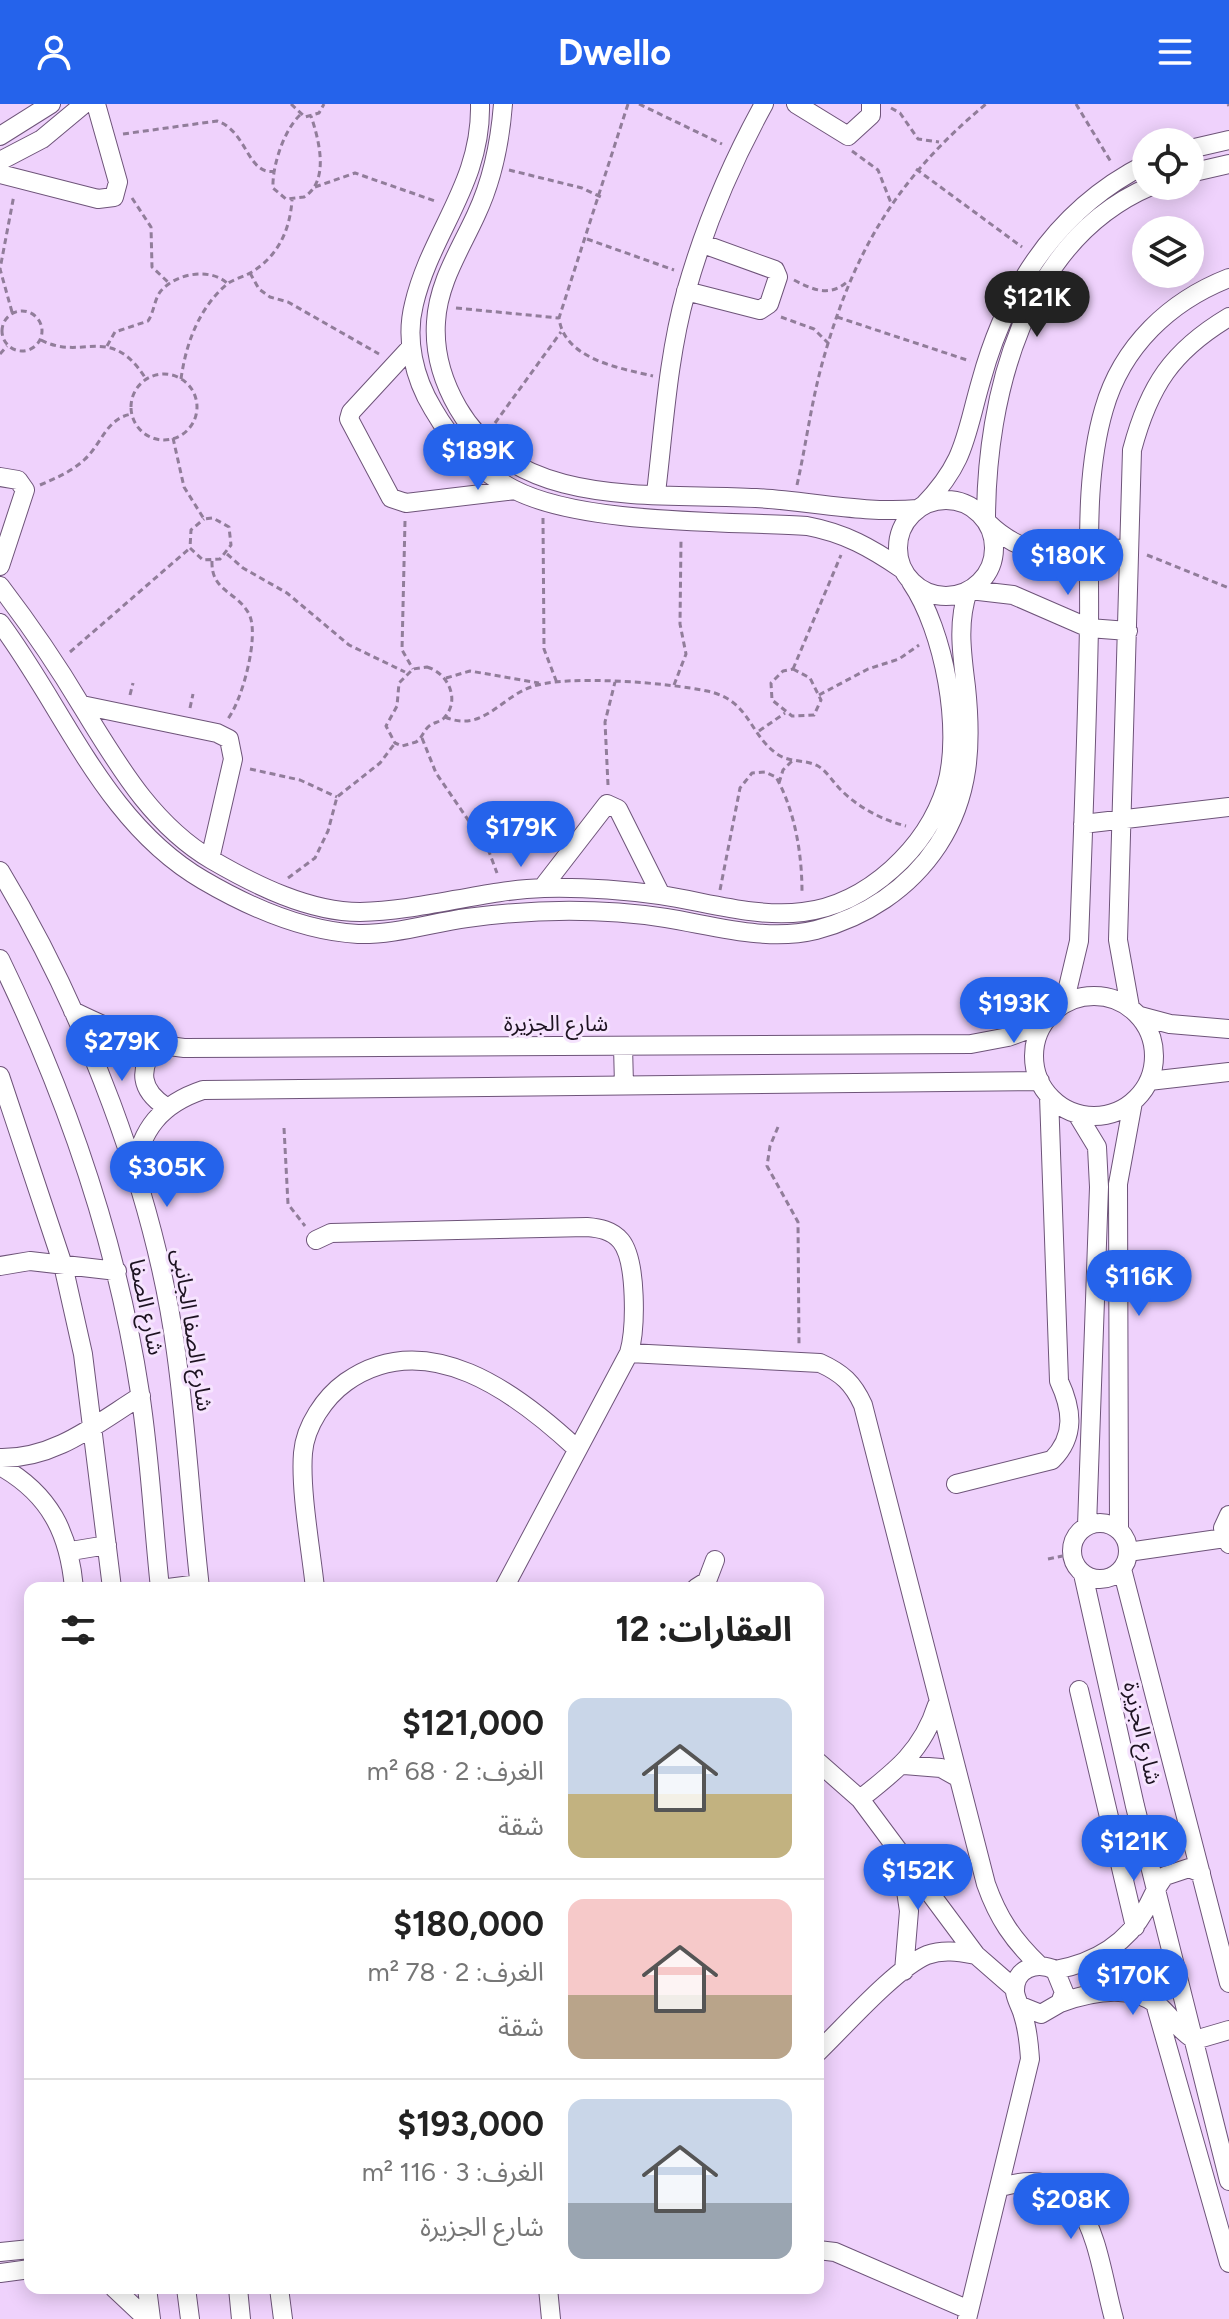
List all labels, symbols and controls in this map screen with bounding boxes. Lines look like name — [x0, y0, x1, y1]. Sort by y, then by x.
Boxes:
icon: person — [32, 30, 76, 74]
icon: menu — [1153, 30, 1197, 74]
text: Dwello — [558, 31, 671, 74]
map controls — [1132, 128, 1204, 288]
button: locate — [1132, 128, 1204, 200]
button: layers — [1132, 216, 1204, 288]
pin: $121K — [981, 271, 1093, 339]
text: $121K — [1003, 281, 1071, 313]
pin: $189K — [422, 424, 534, 492]
text: $189K — [441, 434, 515, 466]
pin: $180K — [1012, 529, 1124, 597]
text: $180K — [1030, 539, 1106, 571]
pin: $179K — [465, 801, 577, 869]
text: $179K — [485, 811, 557, 843]
pin: $193K — [958, 977, 1070, 1045]
text: $193K — [978, 987, 1050, 1019]
street label: شارع الجزيرة — [504, 1010, 608, 1040]
pin: $279K — [66, 1015, 178, 1083]
text: $279K — [84, 1025, 160, 1057]
pin: $305K — [111, 1141, 223, 1209]
text: $305K — [128, 1151, 206, 1183]
street label: شارع الصفا الجانبى — [163, 1247, 219, 1414]
pin: $116K — [1083, 1250, 1195, 1318]
street label: شارع الصفا — [120, 1257, 170, 1358]
text: $116K — [1105, 1260, 1173, 1292]
icon: filters — [56, 1608, 100, 1652]
text: العقارات: 12 — [616, 1609, 792, 1650]
street label: شارع الجزيرة — [1115, 1679, 1167, 1788]
text: $121,000 — [402, 1703, 544, 1744]
icon: home — [632, 1730, 728, 1826]
text: الغرف: 2 · 68 m² — [367, 1755, 544, 1787]
text: شقة — [498, 1810, 544, 1842]
pin: $121K — [1078, 1815, 1190, 1883]
text: $121K — [1100, 1825, 1168, 1857]
pin: $152K — [862, 1844, 974, 1912]
text: $152K — [882, 1854, 954, 1886]
text: $180,000 — [393, 1904, 544, 1945]
icon: home — [632, 1931, 728, 2027]
pin: $170K — [1077, 1949, 1189, 2017]
text: الغرف: 2 · 78 m² — [368, 1956, 544, 1988]
text: $170K — [1096, 1959, 1170, 1991]
text: شقة — [498, 2011, 544, 2043]
text: $193,000 — [397, 2104, 544, 2145]
icon: home — [632, 2131, 728, 2227]
text: الغرف: 3 · 116 m² — [362, 2156, 544, 2188]
pin: $208K — [1015, 2173, 1127, 2241]
text: $208K — [1031, 2183, 1111, 2215]
text: شارع الجزيرة — [420, 2211, 544, 2243]

